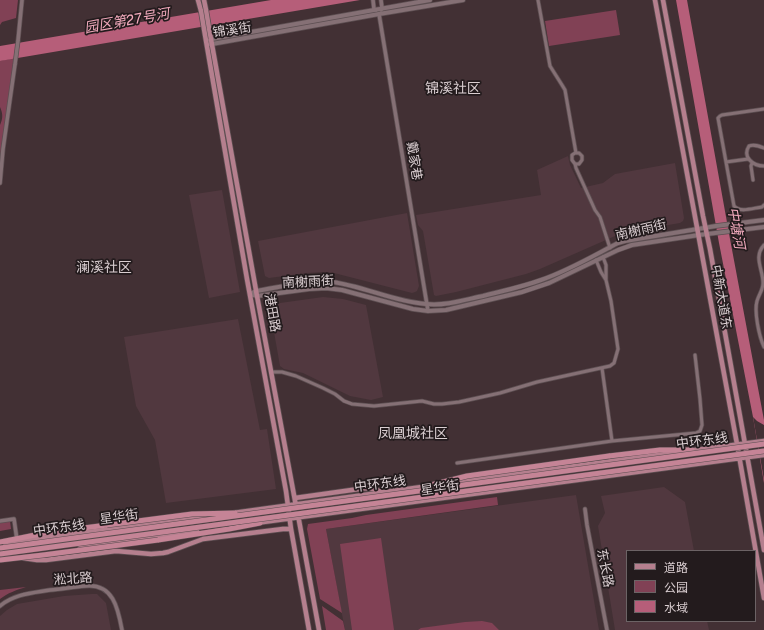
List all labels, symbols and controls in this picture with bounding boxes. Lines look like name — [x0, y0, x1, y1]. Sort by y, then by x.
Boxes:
water label: 园区第27号河 — [83, 5, 171, 37]
street label: 锦溪街 — [212, 20, 252, 40]
district label: 锦溪社区 — [425, 81, 481, 97]
street label: 戴家巷 — [403, 141, 425, 181]
water label: 中塘河 — [724, 206, 748, 250]
street label: 南榭雨街 — [614, 217, 668, 243]
district label: 澜溪社区 — [76, 260, 132, 276]
street label: 中新大道东 — [708, 264, 734, 330]
street label: 南榭雨街 — [282, 273, 334, 291]
street label: 港田路 — [261, 292, 283, 334]
district label: 凤凰城社区 — [378, 426, 448, 442]
street label: 中环东线 — [675, 430, 729, 452]
street label: 中环东线 — [353, 473, 407, 495]
street label: 星华街 — [420, 478, 460, 498]
street label: 星华街 — [99, 507, 139, 527]
street label: 中环东线 — [32, 517, 86, 539]
street label: 东长路 — [594, 547, 616, 589]
legend — [626, 550, 756, 622]
text: 道路 — [664, 561, 688, 575]
street label: 淞北路 — [53, 570, 93, 588]
text: 公园 — [664, 581, 688, 595]
text: 水域 — [664, 601, 688, 615]

